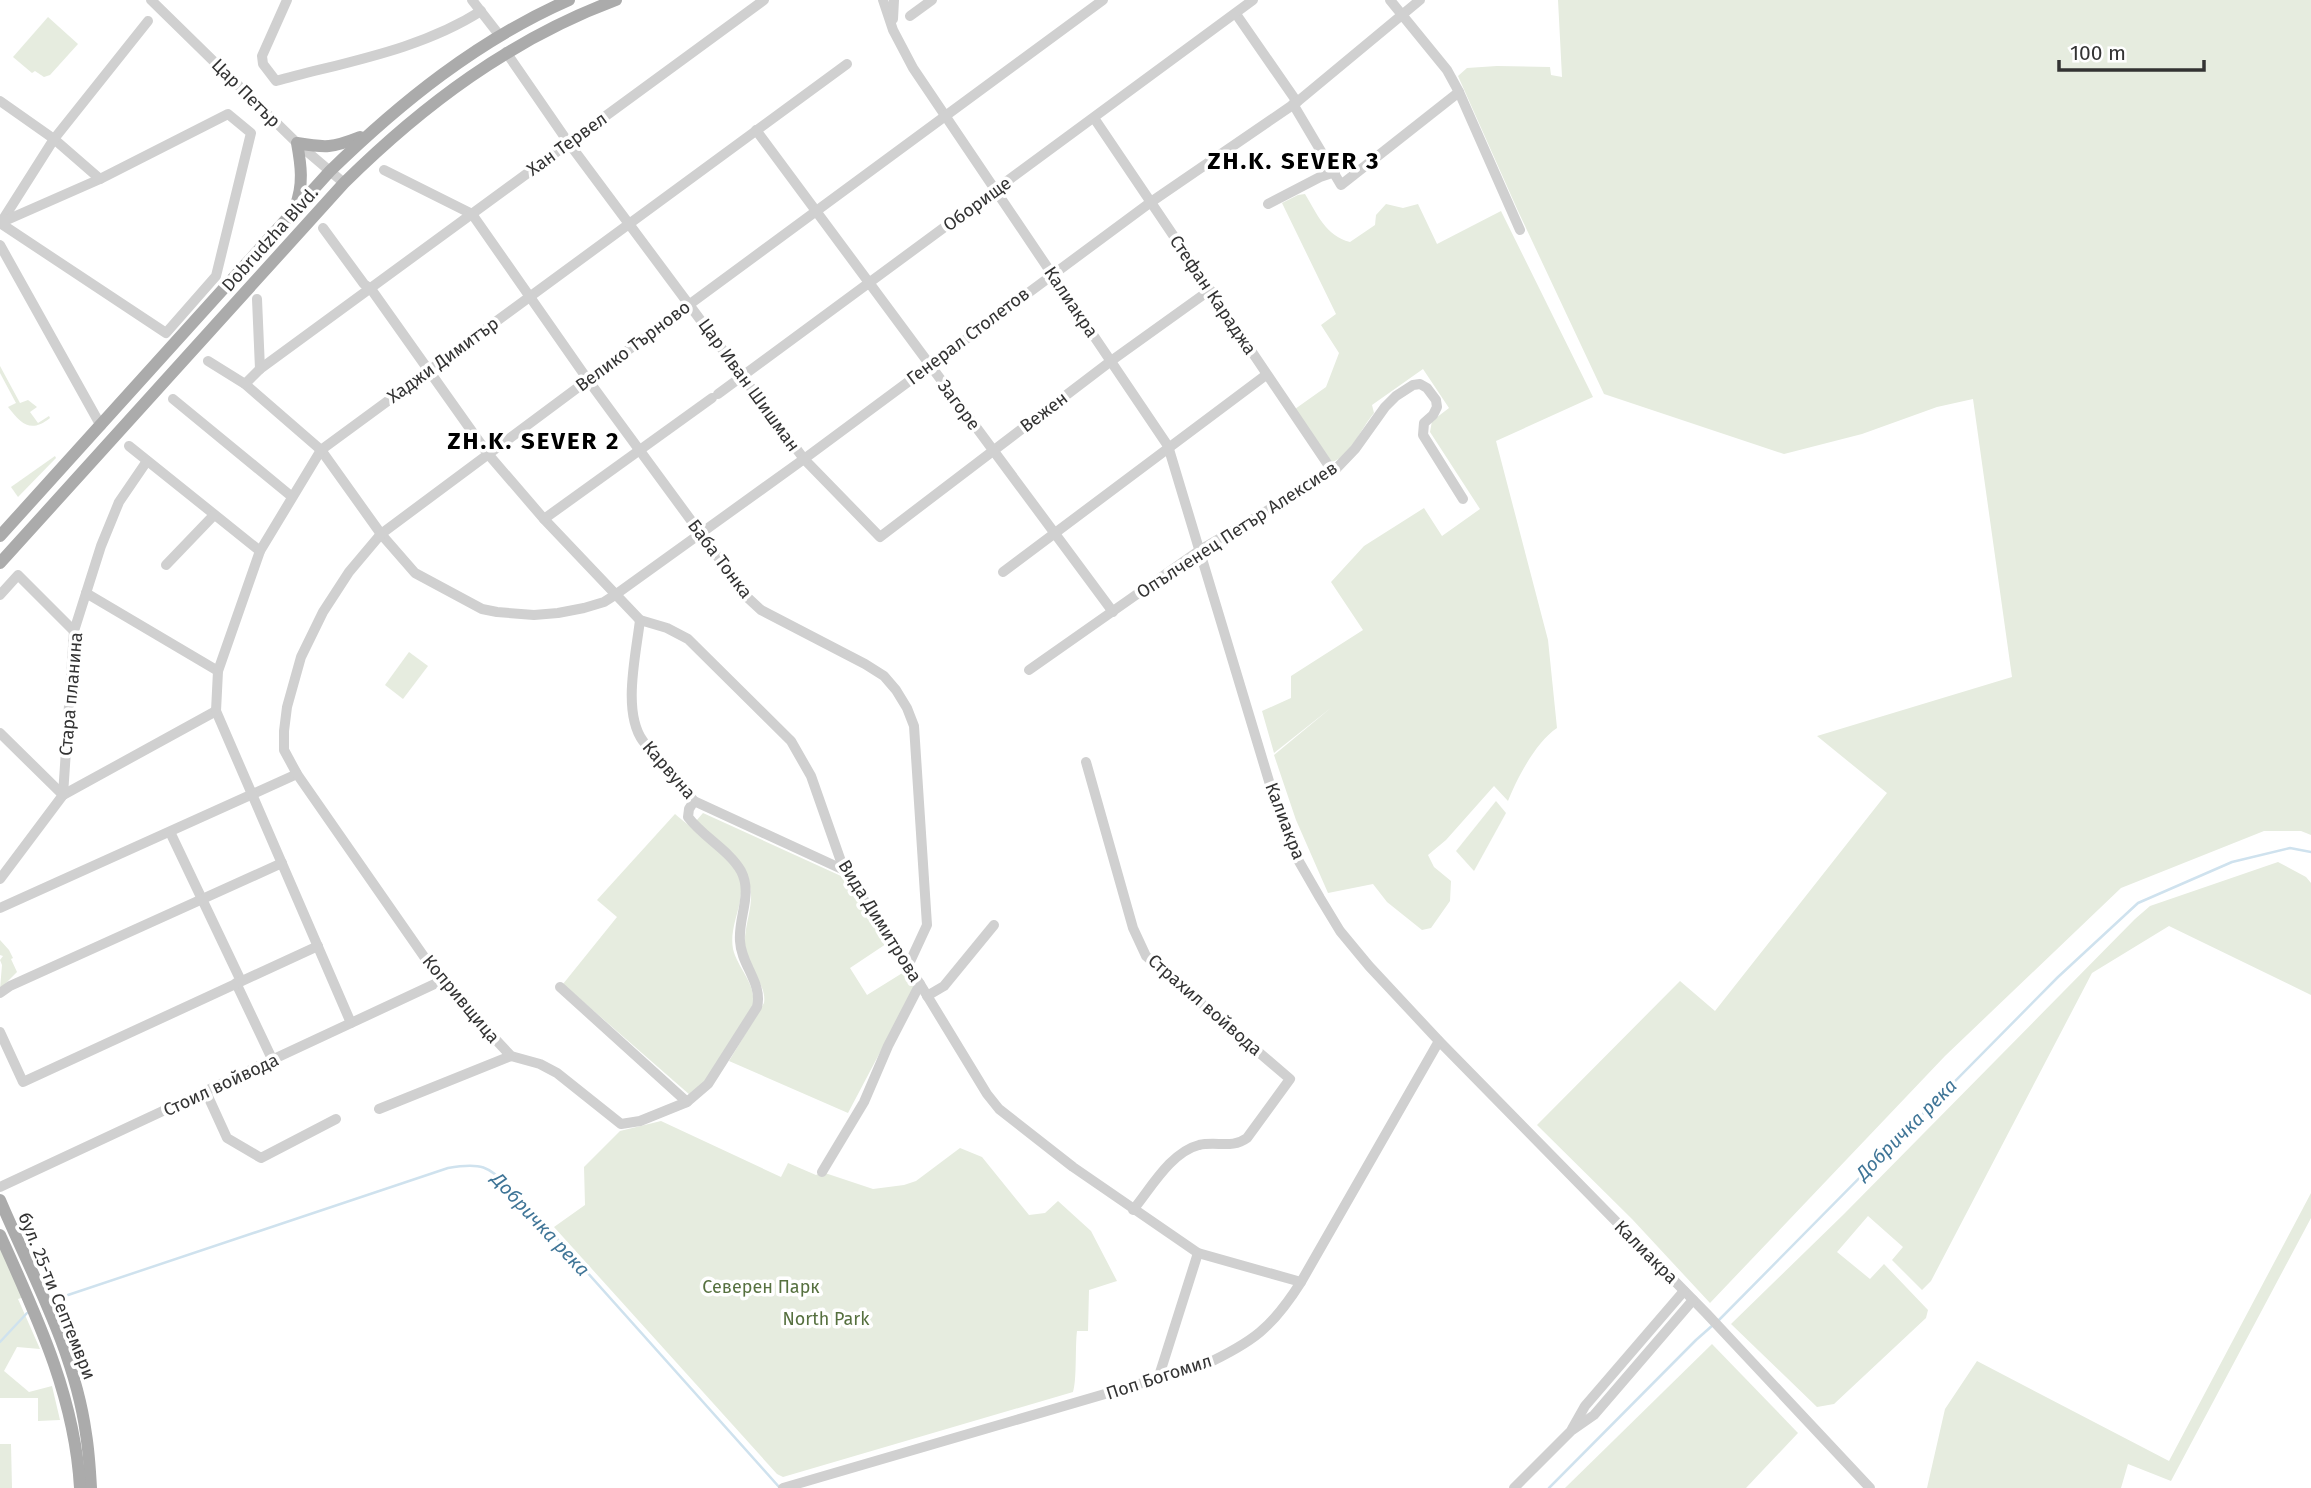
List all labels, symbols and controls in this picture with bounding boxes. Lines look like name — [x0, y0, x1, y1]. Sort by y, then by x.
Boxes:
scale bar — [2059, 28, 2204, 72]
text: 100 m — [2070, 40, 2126, 66]
street label: Цар Петър — [207, 54, 285, 132]
street label: Хан Тервел — [523, 108, 611, 180]
district label: ZH.K. SEVER 3 — [1207, 147, 1381, 175]
street label: Оборище — [939, 172, 1015, 236]
street label: Dobrudzha Blvd. — [217, 182, 323, 296]
street label: Стефан Караджа — [1165, 231, 1261, 359]
street label: Калиакра — [1039, 262, 1103, 342]
street label: Генерал Столетов — [902, 283, 1034, 389]
street label: Велико Търново — [571, 296, 695, 396]
street label: Хаджи Димитър — [383, 312, 503, 408]
street label: Цар Иван Шишман — [693, 314, 805, 456]
street label: Загоре — [933, 375, 985, 435]
street label: Вежен — [1016, 387, 1072, 437]
district label: ZH.K. SEVER 2 — [448, 427, 621, 455]
street label: Опълченец Петър Алексиев — [1133, 457, 1341, 603]
street label: Баба Тонка — [683, 515, 757, 603]
street label: Стара планина — [55, 631, 87, 757]
street label: Карвуна — [638, 736, 700, 804]
street label: Калиакра — [1260, 779, 1310, 863]
street label: Вида Димитрова — [834, 856, 926, 986]
street label: Страхил войвода — [1143, 949, 1267, 1061]
street label: Копривщица — [418, 950, 504, 1048]
street label: Стоил войвода — [160, 1049, 282, 1121]
water label: Добричка река — [1850, 1074, 1962, 1186]
water label: Добричка река — [485, 1166, 594, 1281]
street label: бул. 25-ти Септември — [13, 1209, 101, 1383]
street label: Калиакра — [1610, 1216, 1682, 1288]
park label: Северен Парк — [702, 1276, 820, 1298]
park label: North Park — [783, 1308, 870, 1330]
street label: Поп Богомил — [1103, 1350, 1215, 1404]

